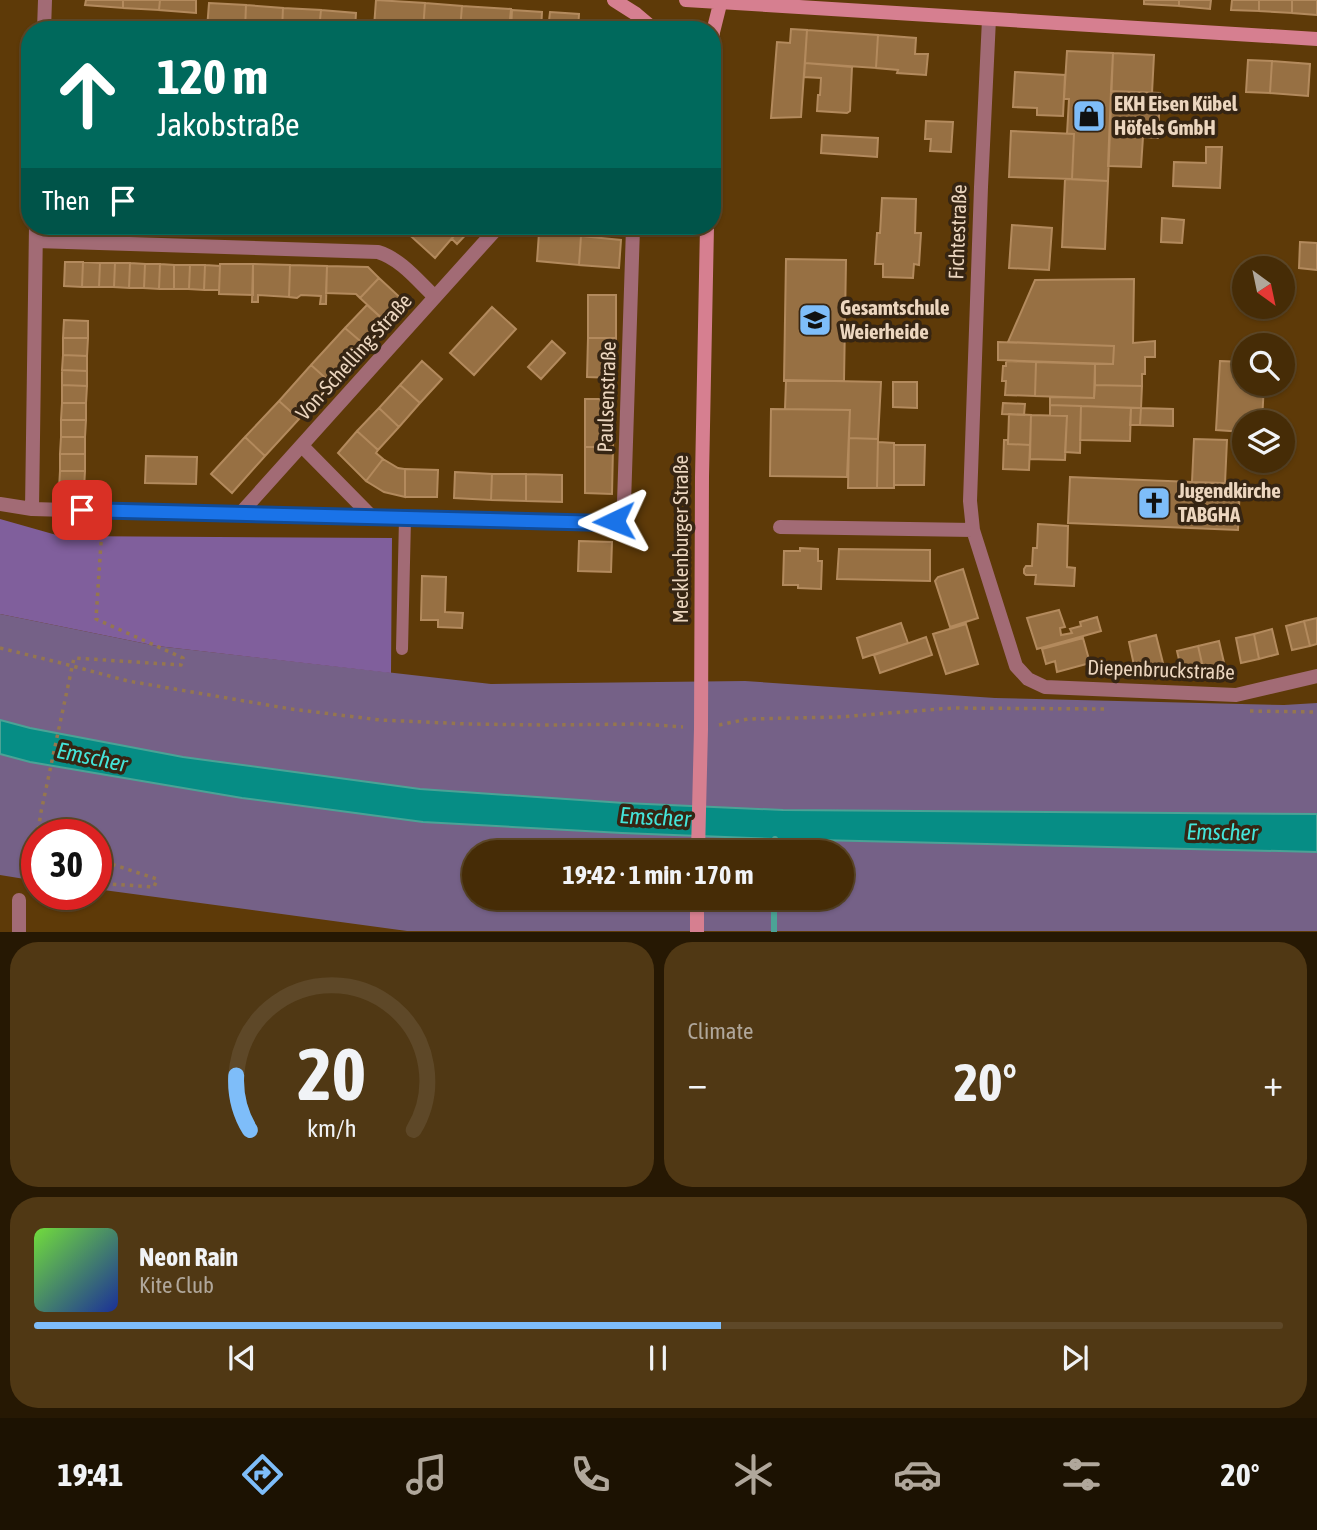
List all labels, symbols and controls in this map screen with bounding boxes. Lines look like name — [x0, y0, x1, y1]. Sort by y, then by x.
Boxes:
text: 120 m — [157, 48, 268, 104]
icon: ahead — [42, 49, 133, 140]
place label: EKH Eisen Kübel Höfels GmbH — [1114, 91, 1238, 139]
shop icon: EKH Eisen Kübel Höfels GmbH — [1070, 97, 1108, 135]
text: Jakobstraße — [157, 106, 300, 143]
icon: arrive — [104, 182, 142, 220]
street label: Fichtestraße — [943, 184, 971, 280]
text: Then — [42, 186, 90, 216]
north arrow — [1232, 256, 1295, 318]
map controls — [1232, 256, 1295, 473]
street label: Von-Schelling-Straße — [290, 288, 416, 424]
place label: Gesamtschule Weierheide — [839, 295, 949, 343]
school or university icon: Gesamtschule Weierheide — [796, 301, 834, 339]
button: search — [1232, 333, 1295, 396]
street label: Paulsenstraße — [592, 341, 620, 453]
button: layers — [1232, 410, 1295, 473]
street label: Mecklenburger Straße — [668, 455, 692, 623]
place label: Jugendkirche TABGHA — [1177, 478, 1281, 526]
pin — [52, 480, 112, 540]
position arrow — [577, 484, 651, 558]
church icon: Jugendkirche TABGHA — [1135, 484, 1173, 522]
icon: arrive — [63, 491, 101, 529]
street label: Diepenbruckstraße — [1087, 654, 1235, 684]
water label: Emscher — [54, 737, 131, 777]
water label: Emscher — [619, 802, 693, 832]
water label: Emscher — [1186, 818, 1259, 846]
speed limit sign: 30 — [21, 819, 112, 910]
text: 19:42 · 1 min · 170 m — [563, 860, 753, 890]
text: Climate — [688, 1018, 753, 1044]
text: 20 — [298, 1033, 366, 1116]
text: 20° — [954, 1052, 1017, 1112]
text: − — [688, 1061, 707, 1104]
text: + — [1263, 1061, 1283, 1104]
text: km/h — [307, 1114, 357, 1142]
text: Neon Rain — [139, 1242, 238, 1272]
text: Kite Club — [139, 1272, 214, 1298]
icon: previous — [223, 1339, 261, 1377]
icon: pause — [639, 1339, 677, 1377]
icon: next — [1056, 1339, 1094, 1377]
icon: directions — [238, 1450, 287, 1499]
icon: music — [402, 1450, 451, 1499]
icon: phone — [566, 1450, 615, 1499]
icon: climate — [729, 1450, 778, 1499]
icon: car — [893, 1450, 942, 1499]
icon: filters — [1057, 1450, 1106, 1499]
text: 19:41 — [57, 1456, 123, 1493]
text: 20° — [1221, 1456, 1260, 1493]

